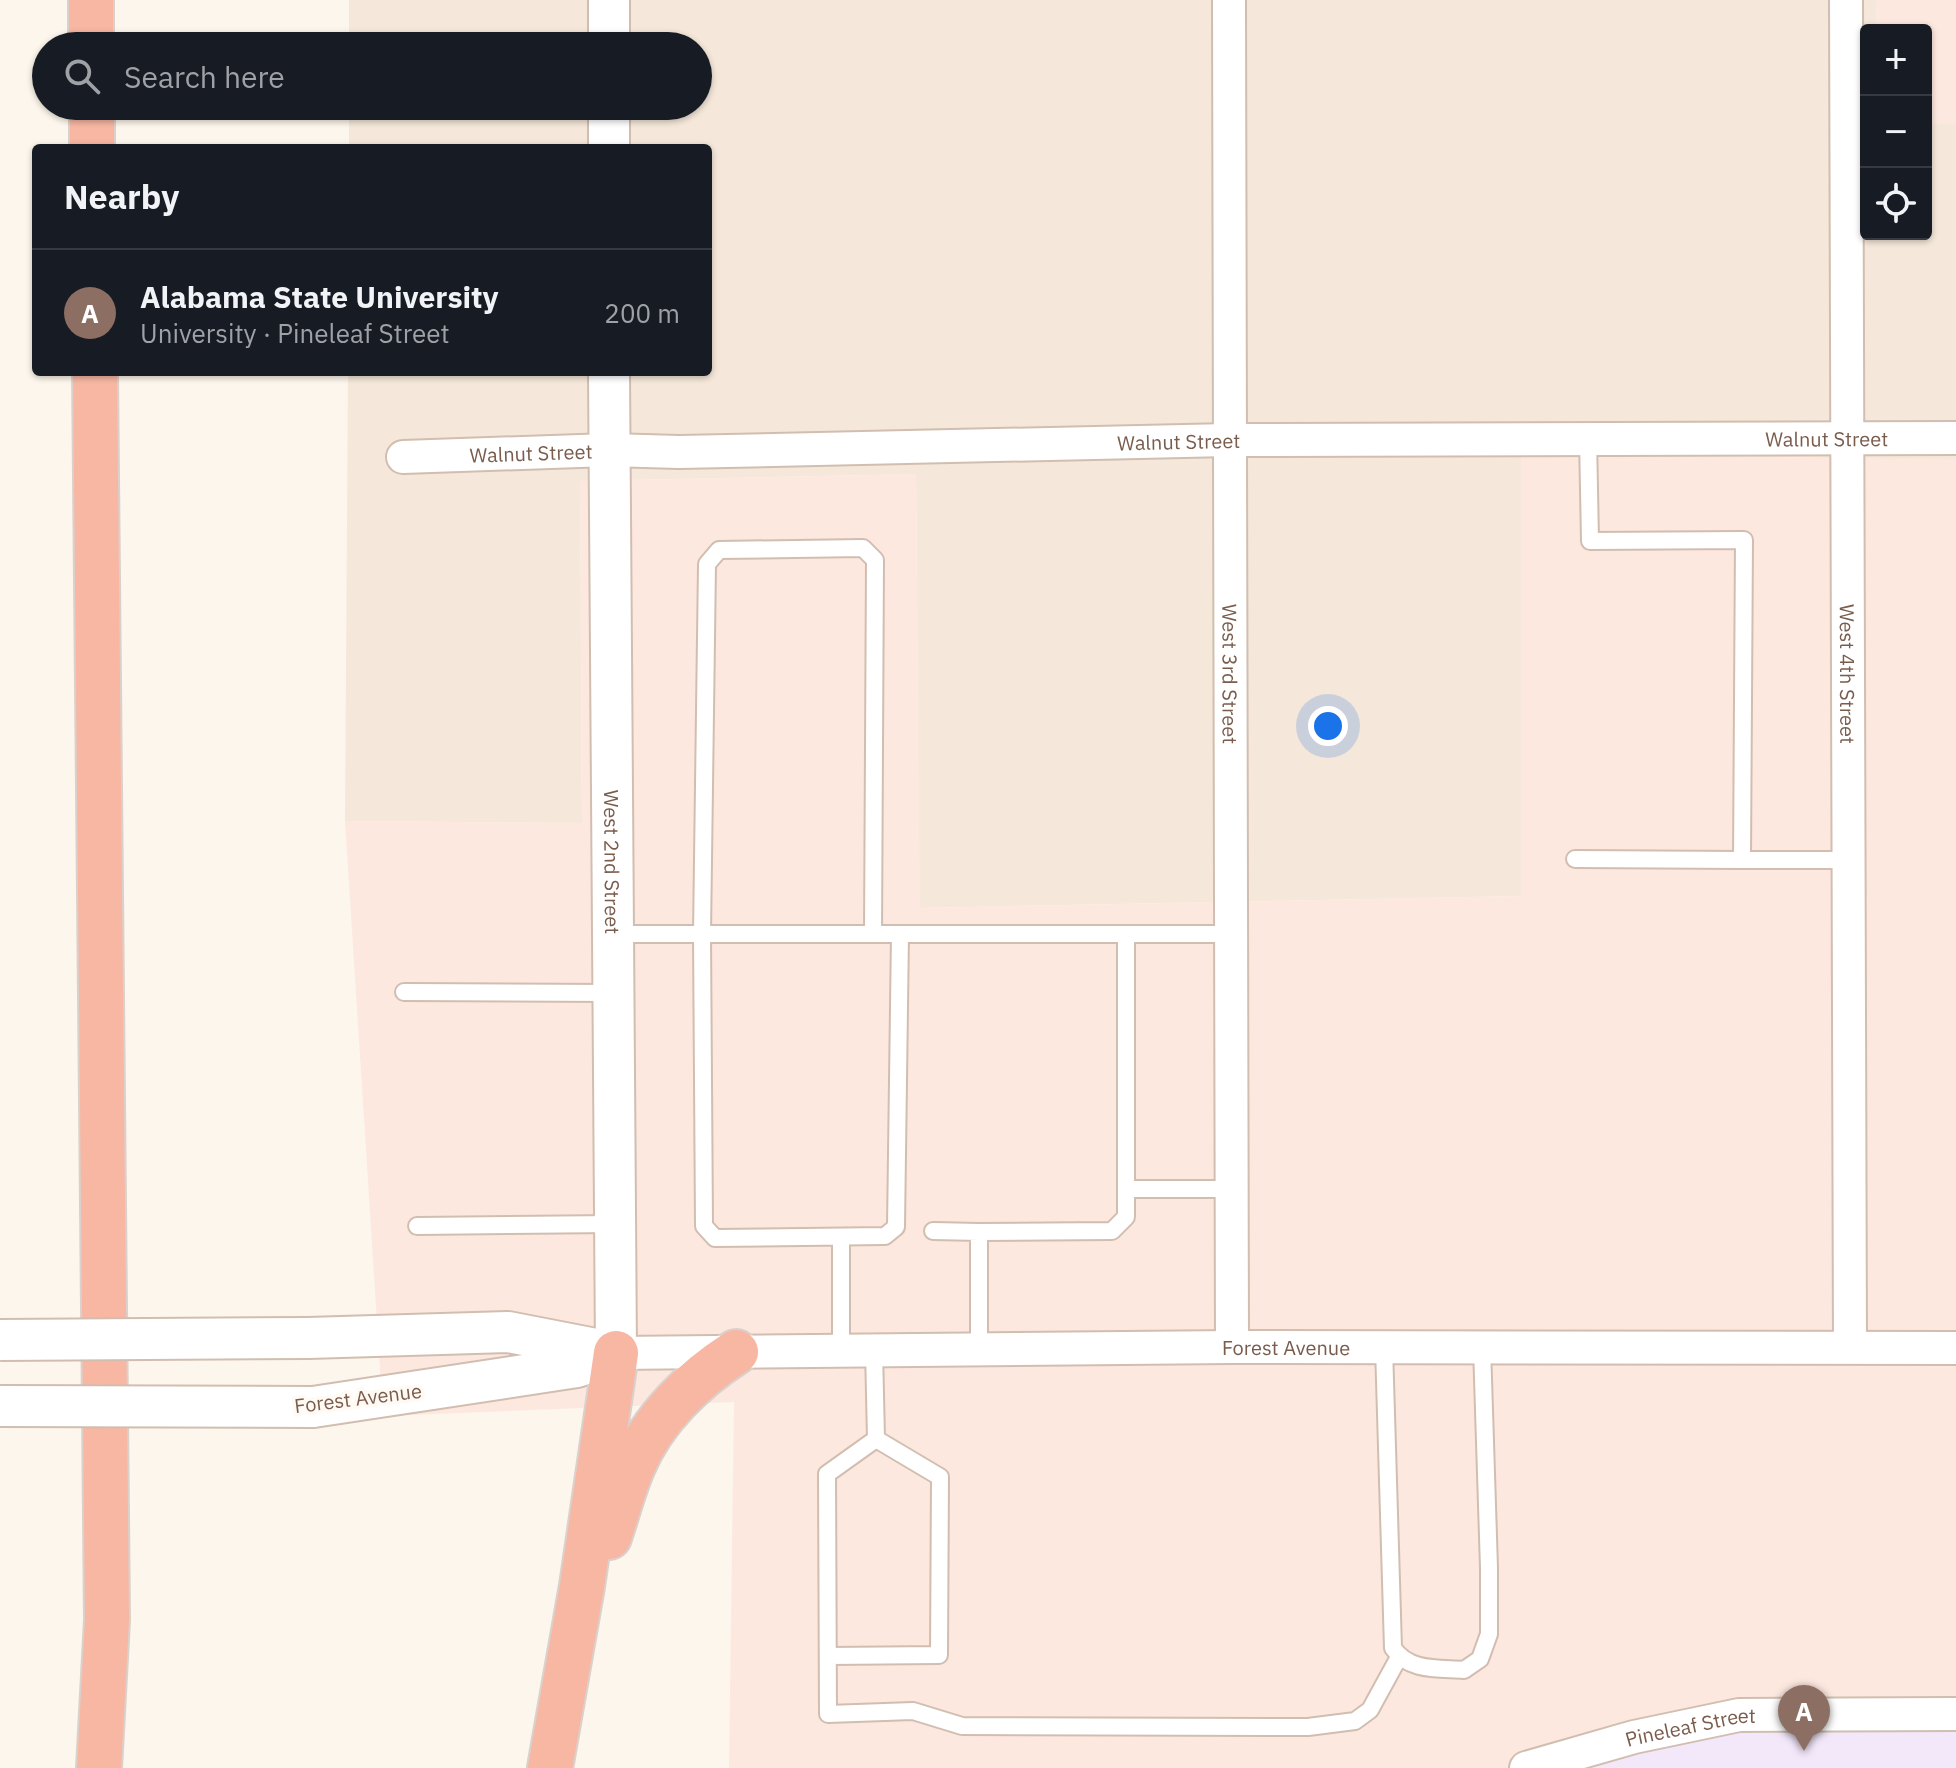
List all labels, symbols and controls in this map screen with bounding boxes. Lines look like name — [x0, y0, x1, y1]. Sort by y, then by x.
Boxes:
map controls — [1860, 24, 1932, 240]
button: + — [1860, 24, 1932, 96]
search box — [32, 32, 712, 120]
icon: search — [60, 54, 104, 98]
text: Search here — [124, 57, 285, 96]
button: − — [1860, 96, 1932, 168]
button: locate — [1860, 168, 1932, 240]
text: Nearby — [64, 174, 179, 218]
text: Alabama State University — [140, 277, 499, 316]
text: A — [81, 296, 99, 330]
text: 200 m — [604, 296, 680, 330]
text: University · Pineleaf Street — [140, 316, 450, 350]
street label: Walnut Street — [1765, 425, 1888, 452]
street label: Walnut Street — [1117, 426, 1240, 456]
street label: Walnut Street — [469, 437, 593, 468]
street label: West 3rd Street — [1217, 604, 1244, 744]
street label: West 4th Street — [1834, 604, 1862, 744]
your location — [1308, 706, 1348, 746]
street label: West 2nd Street — [598, 790, 627, 934]
street label: Forest Avenue — [1222, 1333, 1350, 1361]
street label: Forest Avenue — [293, 1377, 423, 1419]
pin: A — [1778, 1685, 1830, 1751]
street label: Pineleaf Street — [1622, 1701, 1756, 1752]

